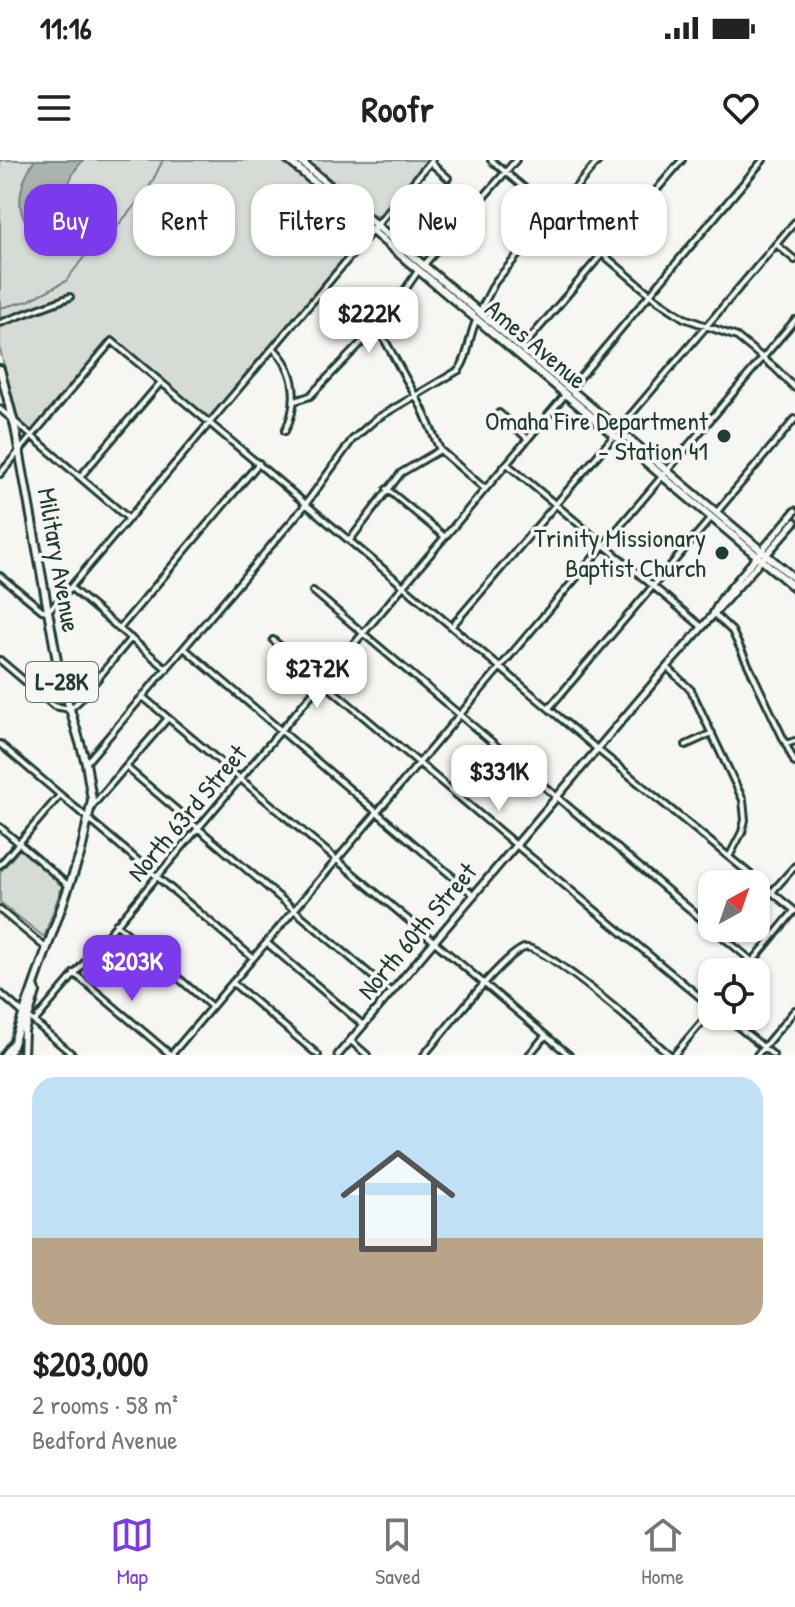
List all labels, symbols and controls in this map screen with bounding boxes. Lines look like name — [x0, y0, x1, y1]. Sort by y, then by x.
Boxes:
text: 11:16 — [40, 8, 92, 48]
text: Roofr — [361, 84, 434, 133]
icon: menu — [32, 86, 76, 130]
icon: heart — [719, 86, 763, 130]
chip: Buy — [24, 184, 117, 256]
chip: Rent — [133, 184, 235, 256]
chip: Filters — [251, 184, 374, 256]
chip: New — [390, 184, 485, 256]
chip: Apartment — [501, 184, 667, 256]
pin: $222K — [313, 287, 425, 355]
street label: Ames Avenue — [478, 291, 595, 396]
text: $222K — [337, 295, 401, 330]
place label: Omaha Fire Department - Station 41 — [485, 403, 709, 468]
marker: Omaha Fire Department - Station 41 — [715, 427, 733, 445]
street label: Military Avenue — [30, 485, 89, 635]
place label: Trinity Missionary Baptist Church — [534, 520, 706, 585]
marker: Trinity Missionary Baptist Church — [713, 544, 731, 562]
pin: $272K — [261, 642, 373, 710]
text: $272K — [285, 650, 349, 685]
road number: L-28K — [26, 662, 98, 702]
street label: North 63rd Street — [119, 736, 255, 889]
pin: $331K — [443, 745, 555, 813]
text: $331K — [469, 753, 529, 788]
street label: North 60th Street — [349, 854, 485, 1006]
north arrow — [698, 870, 770, 942]
map controls — [698, 870, 770, 1030]
pin: $203K — [76, 935, 188, 1003]
text: $203K — [101, 943, 163, 978]
button: locate — [698, 958, 770, 1030]
icon: home — [326, 1129, 470, 1273]
text: $203,000 — [32, 1341, 148, 1387]
text: 2 rooms · 58 m² — [32, 1387, 178, 1422]
text: Bedford Avenue — [32, 1422, 178, 1457]
tab: Map — [110, 1513, 154, 1591]
tab: Saved — [375, 1513, 420, 1591]
tab: Home — [641, 1513, 685, 1591]

